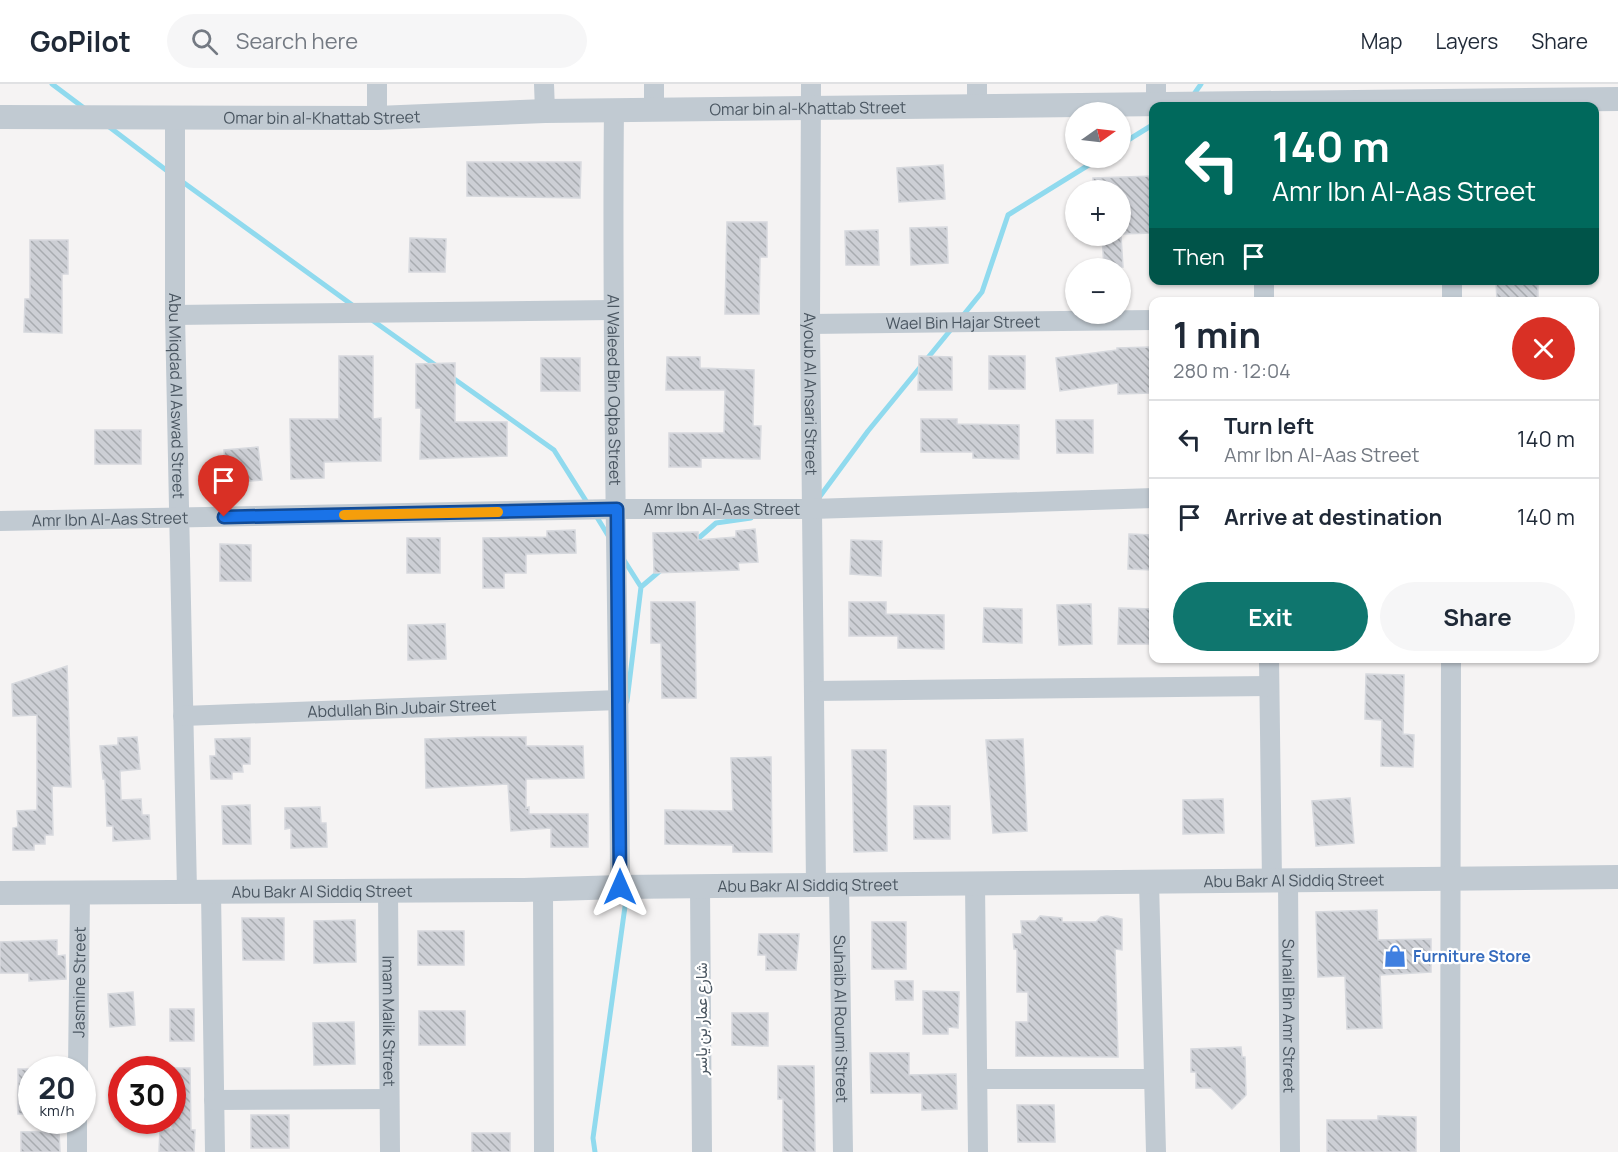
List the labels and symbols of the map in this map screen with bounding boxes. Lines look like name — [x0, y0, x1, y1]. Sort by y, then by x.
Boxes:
street label: Omar bin al-Khattab Street — [709, 96, 906, 120]
north arrow — [1065, 102, 1131, 168]
street label: Omar bin al-Khattab Street — [224, 105, 421, 129]
street label: Abu Miqdad Al Aswad Street — [164, 293, 190, 499]
street label: Al Waleed Bin Oqba Street — [602, 294, 626, 486]
street label: Wael Bin Hajar Street — [886, 310, 1040, 334]
street label: Ayoub Al Ansari Street — [799, 312, 823, 476]
pin — [198, 455, 249, 517]
street label: Amr Ibn Al-Aas Street — [644, 498, 800, 520]
street label: Amr Ibn Al-Aas Street — [31, 506, 188, 531]
street label: Abdullah Bin Jubair Street — [307, 694, 497, 722]
position arrow — [588, 855, 652, 919]
street label: Abu Bakr Al Siddiq Street — [1203, 868, 1385, 892]
street label: Abu Bakr Al Siddiq Street — [717, 873, 899, 897]
street label: Abu Bakr Al Siddiq Street — [231, 880, 413, 903]
street label: Jasmine Street — [67, 926, 91, 1038]
street label: Suhaib Al Roumi Street — [829, 935, 853, 1103]
street label: Suhail Bin Amr Street — [1277, 939, 1301, 1093]
shop icon: Furniture Store — [1382, 943, 1408, 969]
place label: Furniture Store — [1413, 945, 1531, 967]
street label: Imam Malik Street — [378, 955, 401, 1087]
street label: شارع عمار بن ياسر — [690, 962, 713, 1077]
speed limit sign: 30 — [108, 1056, 186, 1134]

